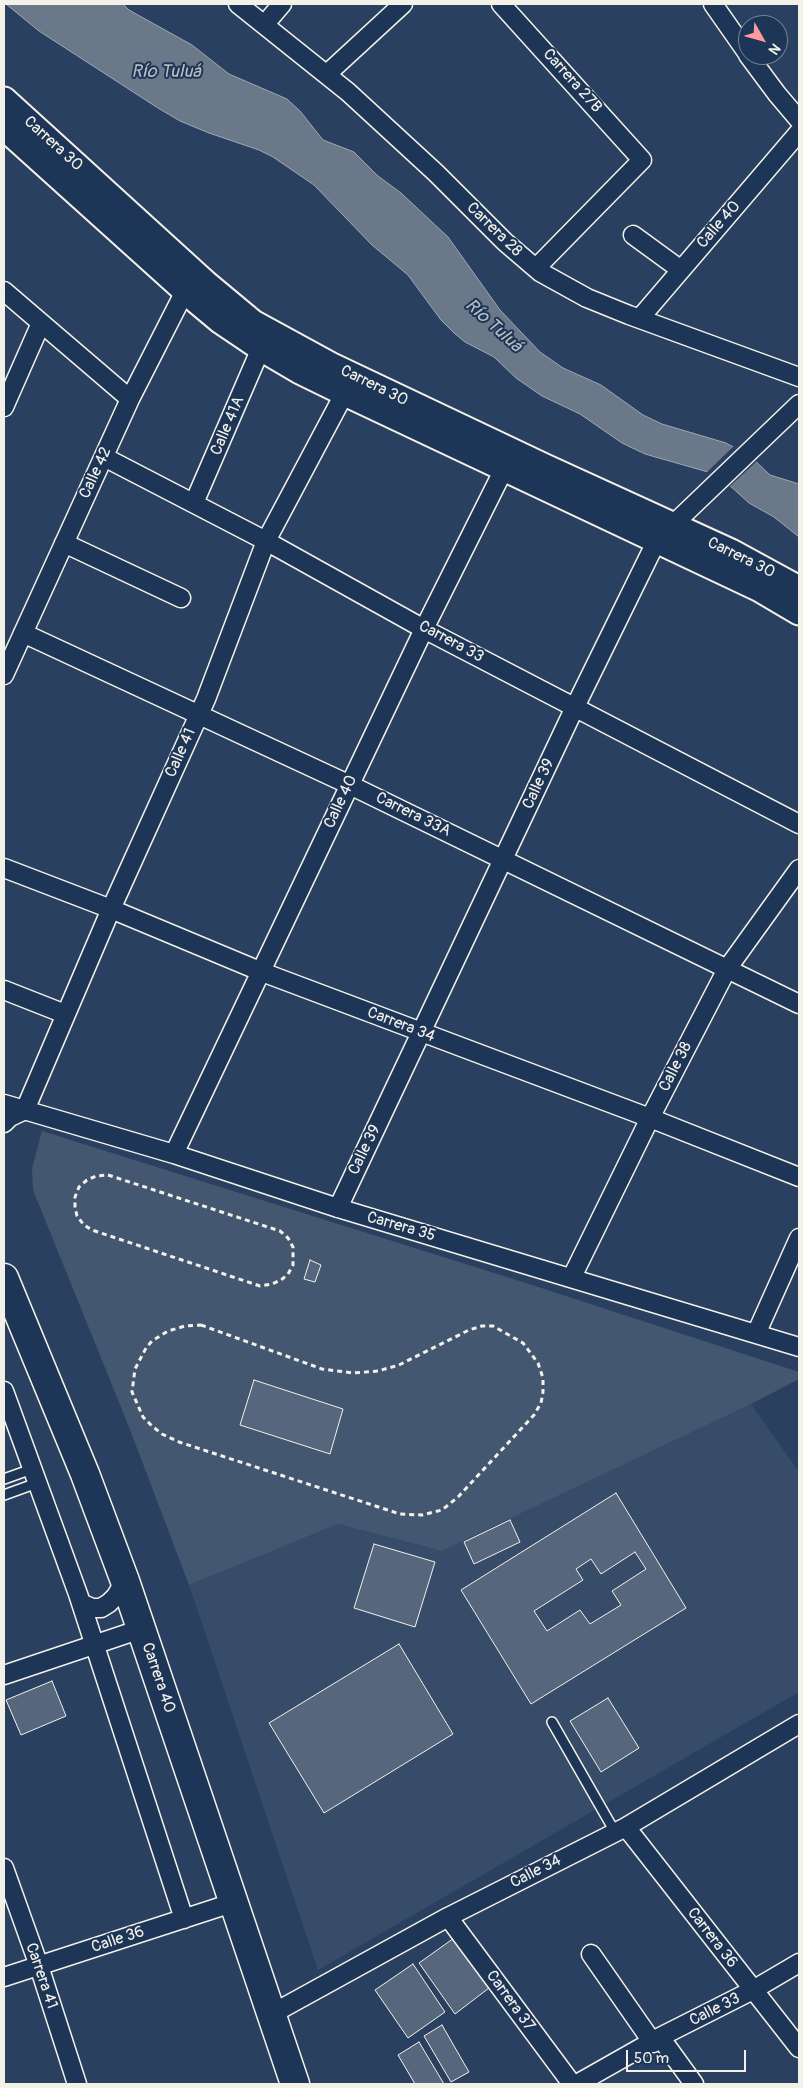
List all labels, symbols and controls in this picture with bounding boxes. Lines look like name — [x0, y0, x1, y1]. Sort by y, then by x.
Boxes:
north arrow — [738, 15, 788, 65]
text: N — [765, 40, 784, 58]
street label: Carrera 27B — [538, 45, 606, 117]
water label: Río Tuluá — [131, 61, 201, 83]
street label: Carrera 30 — [20, 113, 86, 175]
street label: Calle 40 — [693, 197, 745, 253]
street label: Carrera 28 — [462, 199, 526, 261]
water label: Río Tuluá — [460, 295, 526, 357]
street label: Carrera 30 — [337, 361, 411, 411]
street label: Calle 41A — [207, 394, 249, 458]
street label: Calle 42 — [76, 444, 116, 502]
street label: Carrera 30 — [704, 533, 778, 583]
street label: Carrera 33 — [415, 617, 487, 667]
street label: Calle 41 — [162, 725, 200, 781]
street label: Calle 39 — [519, 756, 559, 812]
street label: Calle 40 — [320, 772, 362, 832]
street label: Carrera 33A — [372, 789, 454, 841]
street label: Carrera 34 — [364, 1003, 438, 1047]
street label: Calle 38 — [655, 1039, 697, 1095]
street label: Calle 39 — [345, 1122, 385, 1178]
street label: Carrera 35 — [364, 1208, 438, 1246]
street label: Carrera 40 — [137, 1640, 179, 1716]
street label: Calle 34 — [507, 1851, 565, 1893]
street label: Carrera 36 — [683, 1904, 741, 1972]
street label: Calle 36 — [89, 1922, 147, 1958]
street label: Carrera 41 — [21, 1941, 61, 2011]
street label: Carrera 37 — [482, 1967, 538, 2035]
street label: Calle 33 — [687, 1989, 743, 2031]
scale bar — [628, 2040, 748, 2072]
text: 50 m — [634, 2049, 669, 2068]

